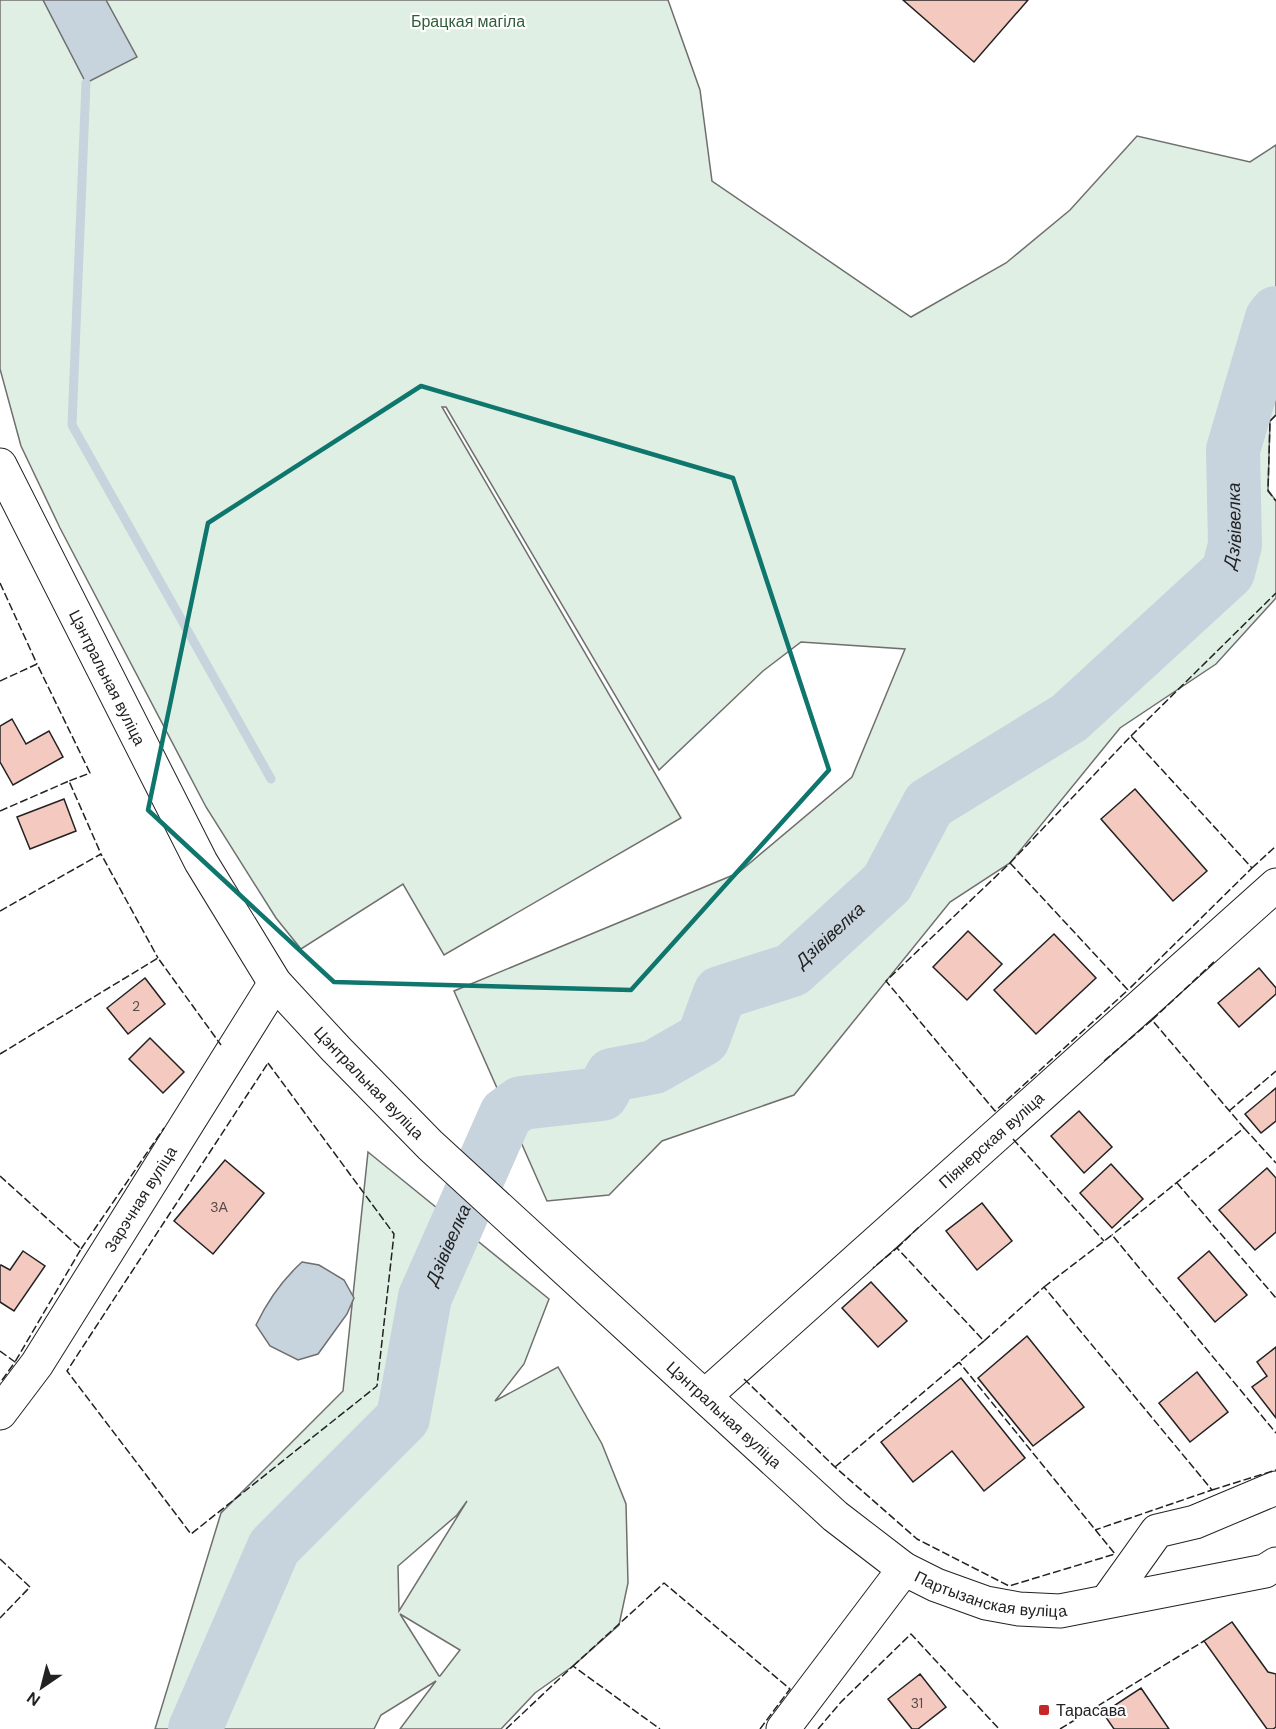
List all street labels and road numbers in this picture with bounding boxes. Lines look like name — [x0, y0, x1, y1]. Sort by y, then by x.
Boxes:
street label: Цэнтральная вуліца — [64, 606, 150, 749]
street label: Цэнтральная вуліца — [309, 1022, 428, 1144]
street label: Піянерская вуліца — [934, 1088, 1049, 1193]
street label: Зарэчная вуліца — [99, 1142, 182, 1256]
street label: Цэнтральная вуліца — [662, 1357, 786, 1473]
street label: Партызанская вуліца — [911, 1566, 1069, 1622]

